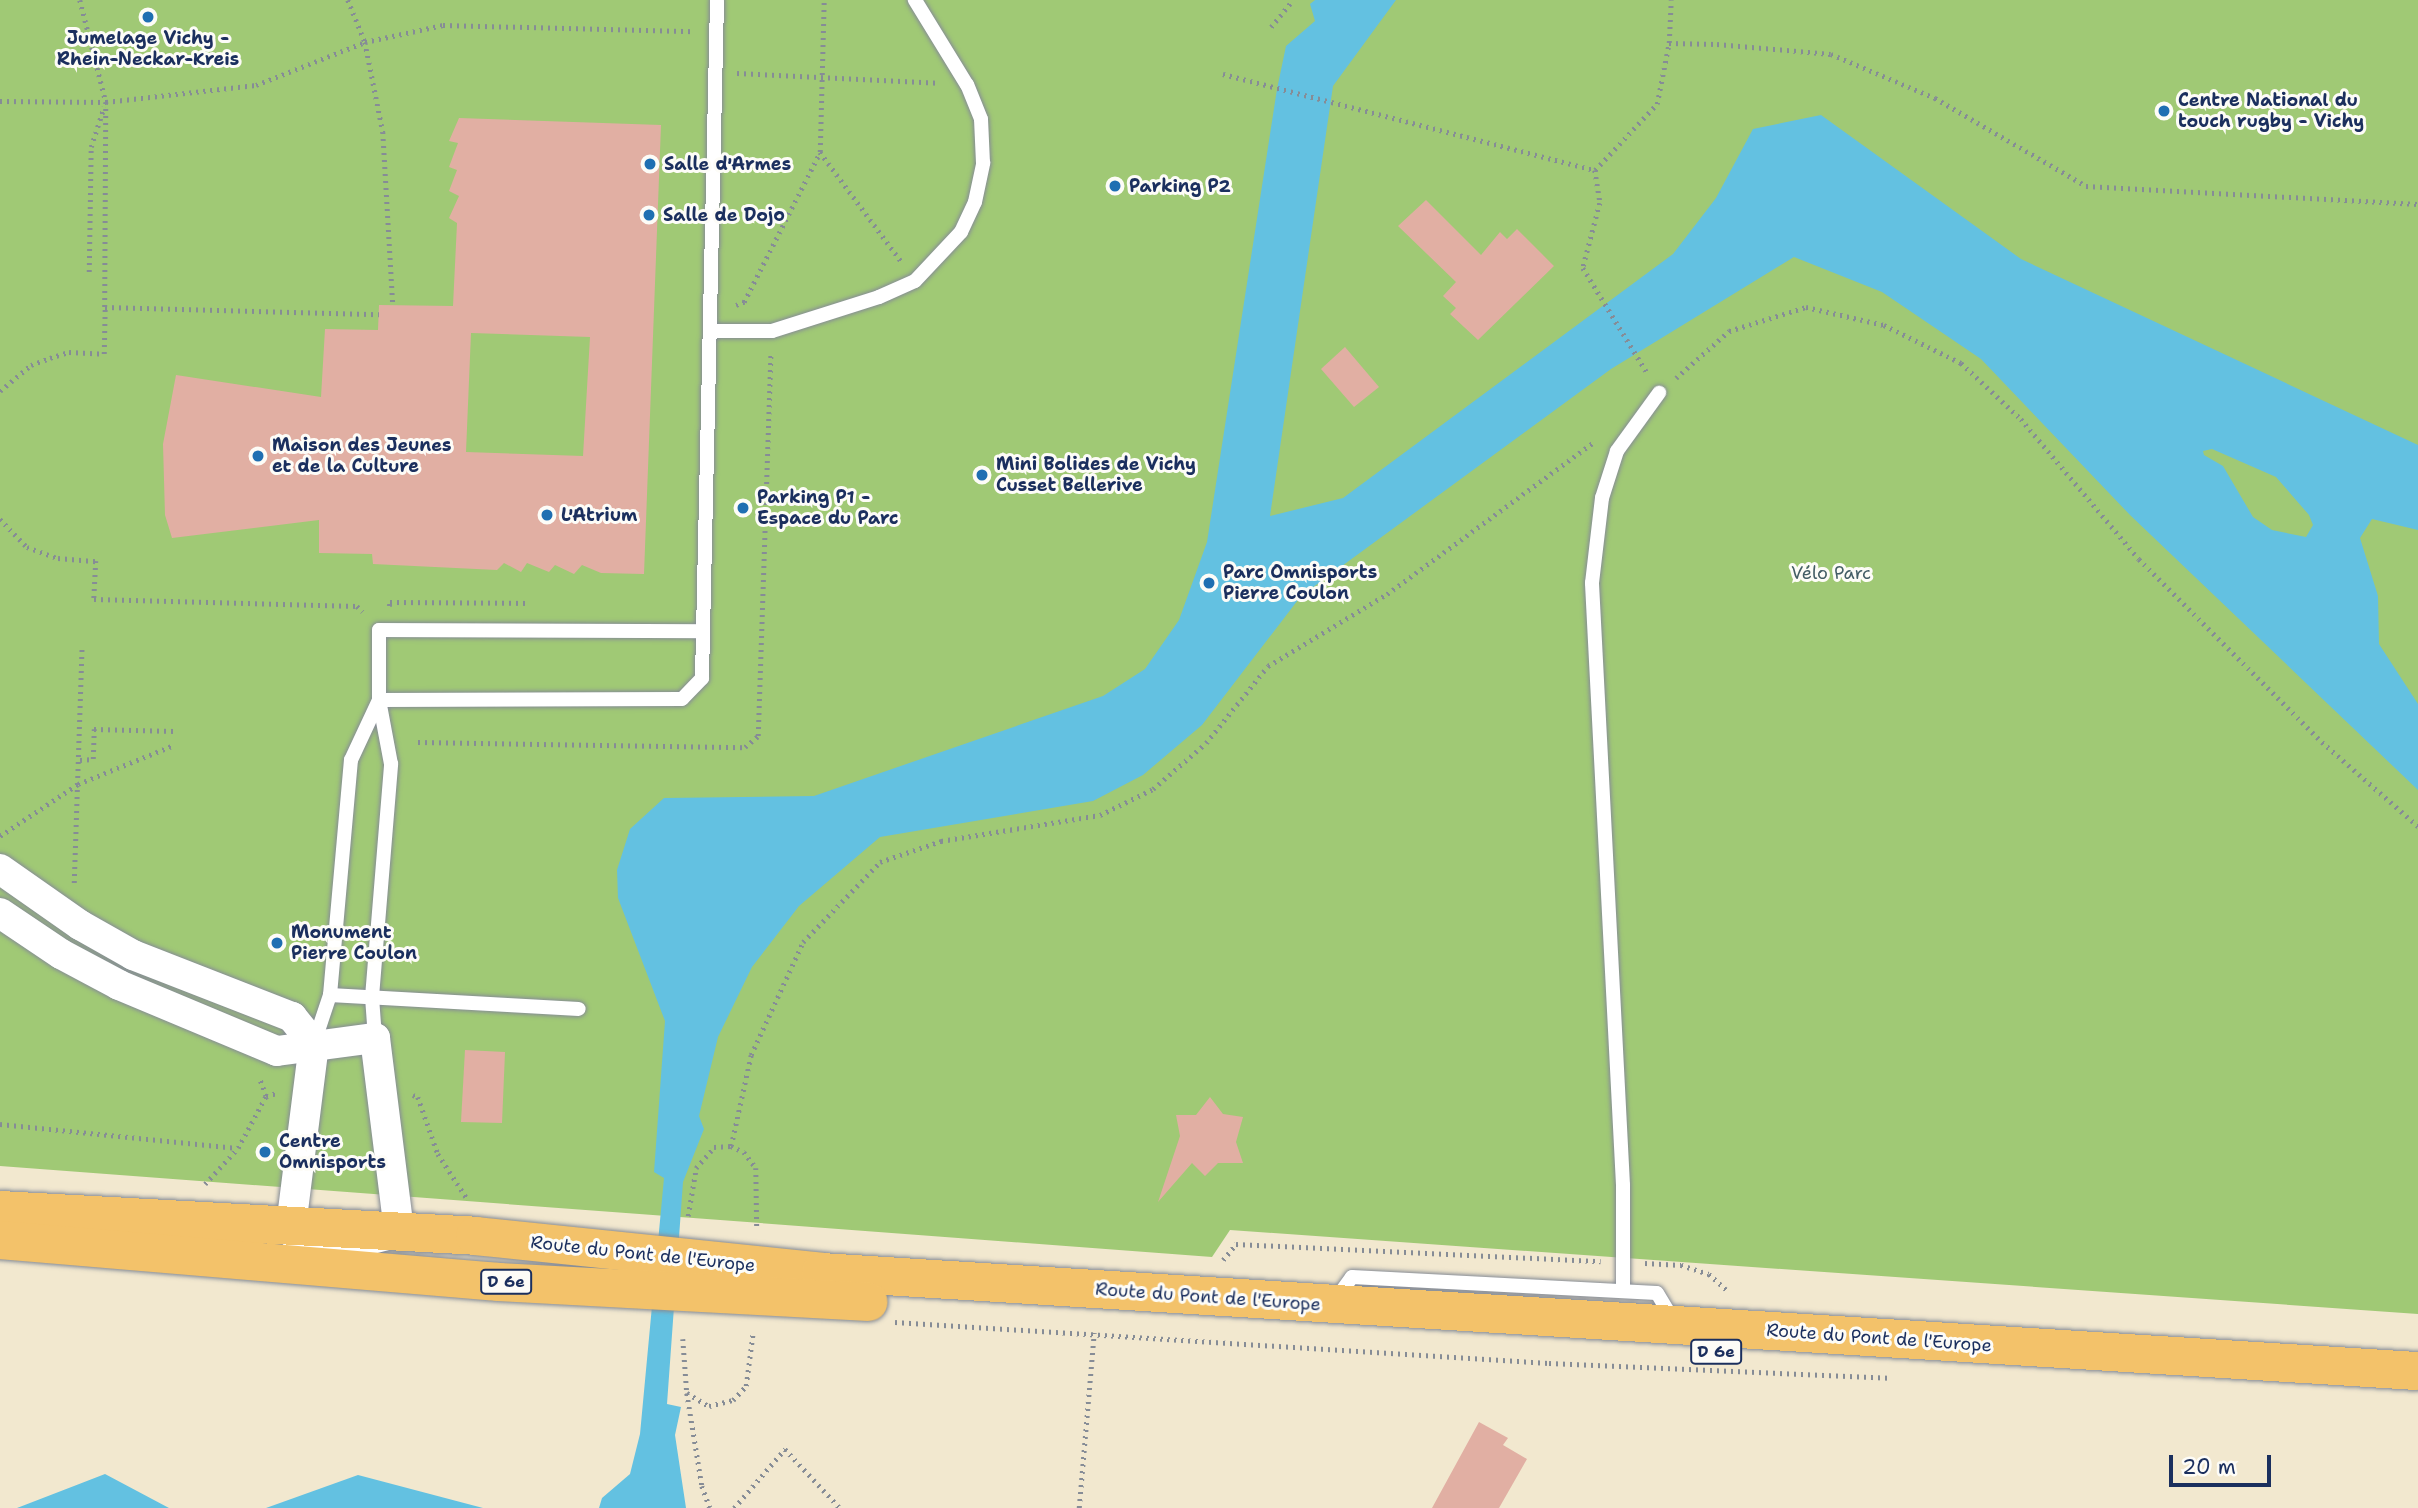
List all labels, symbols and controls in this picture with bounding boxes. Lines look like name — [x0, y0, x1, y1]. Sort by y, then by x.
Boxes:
marker: Jumelage Vichy - Rhein-Neckar-Kreis — [140, 9, 156, 25]
place label: Jumelage Vichy - Rhein-Neckar-Kreis — [57, 28, 239, 70]
place label: Centre National du touch rugby - Vichy — [2178, 90, 2364, 132]
marker: Centre National du touch rugby - Vichy — [2156, 103, 2172, 119]
place label: Salle d'Armes — [664, 153, 791, 175]
marker: Salle d'Armes — [642, 156, 658, 172]
place label: Parking P2 — [1129, 175, 1231, 197]
marker: Parking P2 — [1107, 178, 1123, 194]
place label: Salle de Dojo — [663, 204, 785, 226]
marker: Salle de Dojo — [641, 207, 657, 223]
place label: Maison des Jeunes et de la Culture — [272, 435, 451, 478]
marker: Maison des Jeunes et de la Culture — [250, 448, 266, 464]
place label: Mini Bolides de Vichy Cusset Bellerive — [996, 454, 1196, 496]
marker: Mini Bolides de Vichy Cusset Bellerive — [974, 467, 990, 483]
place label: Parking P1 - Espace du Parc — [757, 487, 899, 530]
marker: Parking P1 - Espace du Parc — [735, 500, 751, 516]
place label: L'Atrium — [561, 504, 637, 526]
marker: L'Atrium — [539, 507, 555, 523]
place label: Parc Omnisports Pierre Coulon — [1223, 562, 1377, 604]
park label: Vélo Parc — [1791, 562, 1871, 584]
marker: Parc Omnisports Pierre Coulon — [1201, 575, 1217, 591]
place label: Monument Pierre Coulon — [291, 922, 417, 964]
marker: Monument Pierre Coulon — [269, 935, 285, 951]
place label: Centre Omnisports — [279, 1131, 386, 1174]
marker: Centre Omnisports — [257, 1144, 273, 1160]
street label: Route du Pont de l'Europe — [530, 1231, 756, 1277]
road number: D 6e — [480, 1270, 532, 1294]
street label: Route du Pont de l'Europe — [1095, 1278, 1321, 1316]
street label: Route du Pont de l'Europe — [1766, 1319, 1992, 1357]
road number: D 6e — [1690, 1340, 1742, 1364]
scale bar — [2173, 1442, 2274, 1486]
text: 20 m — [2182, 1453, 2236, 1481]

